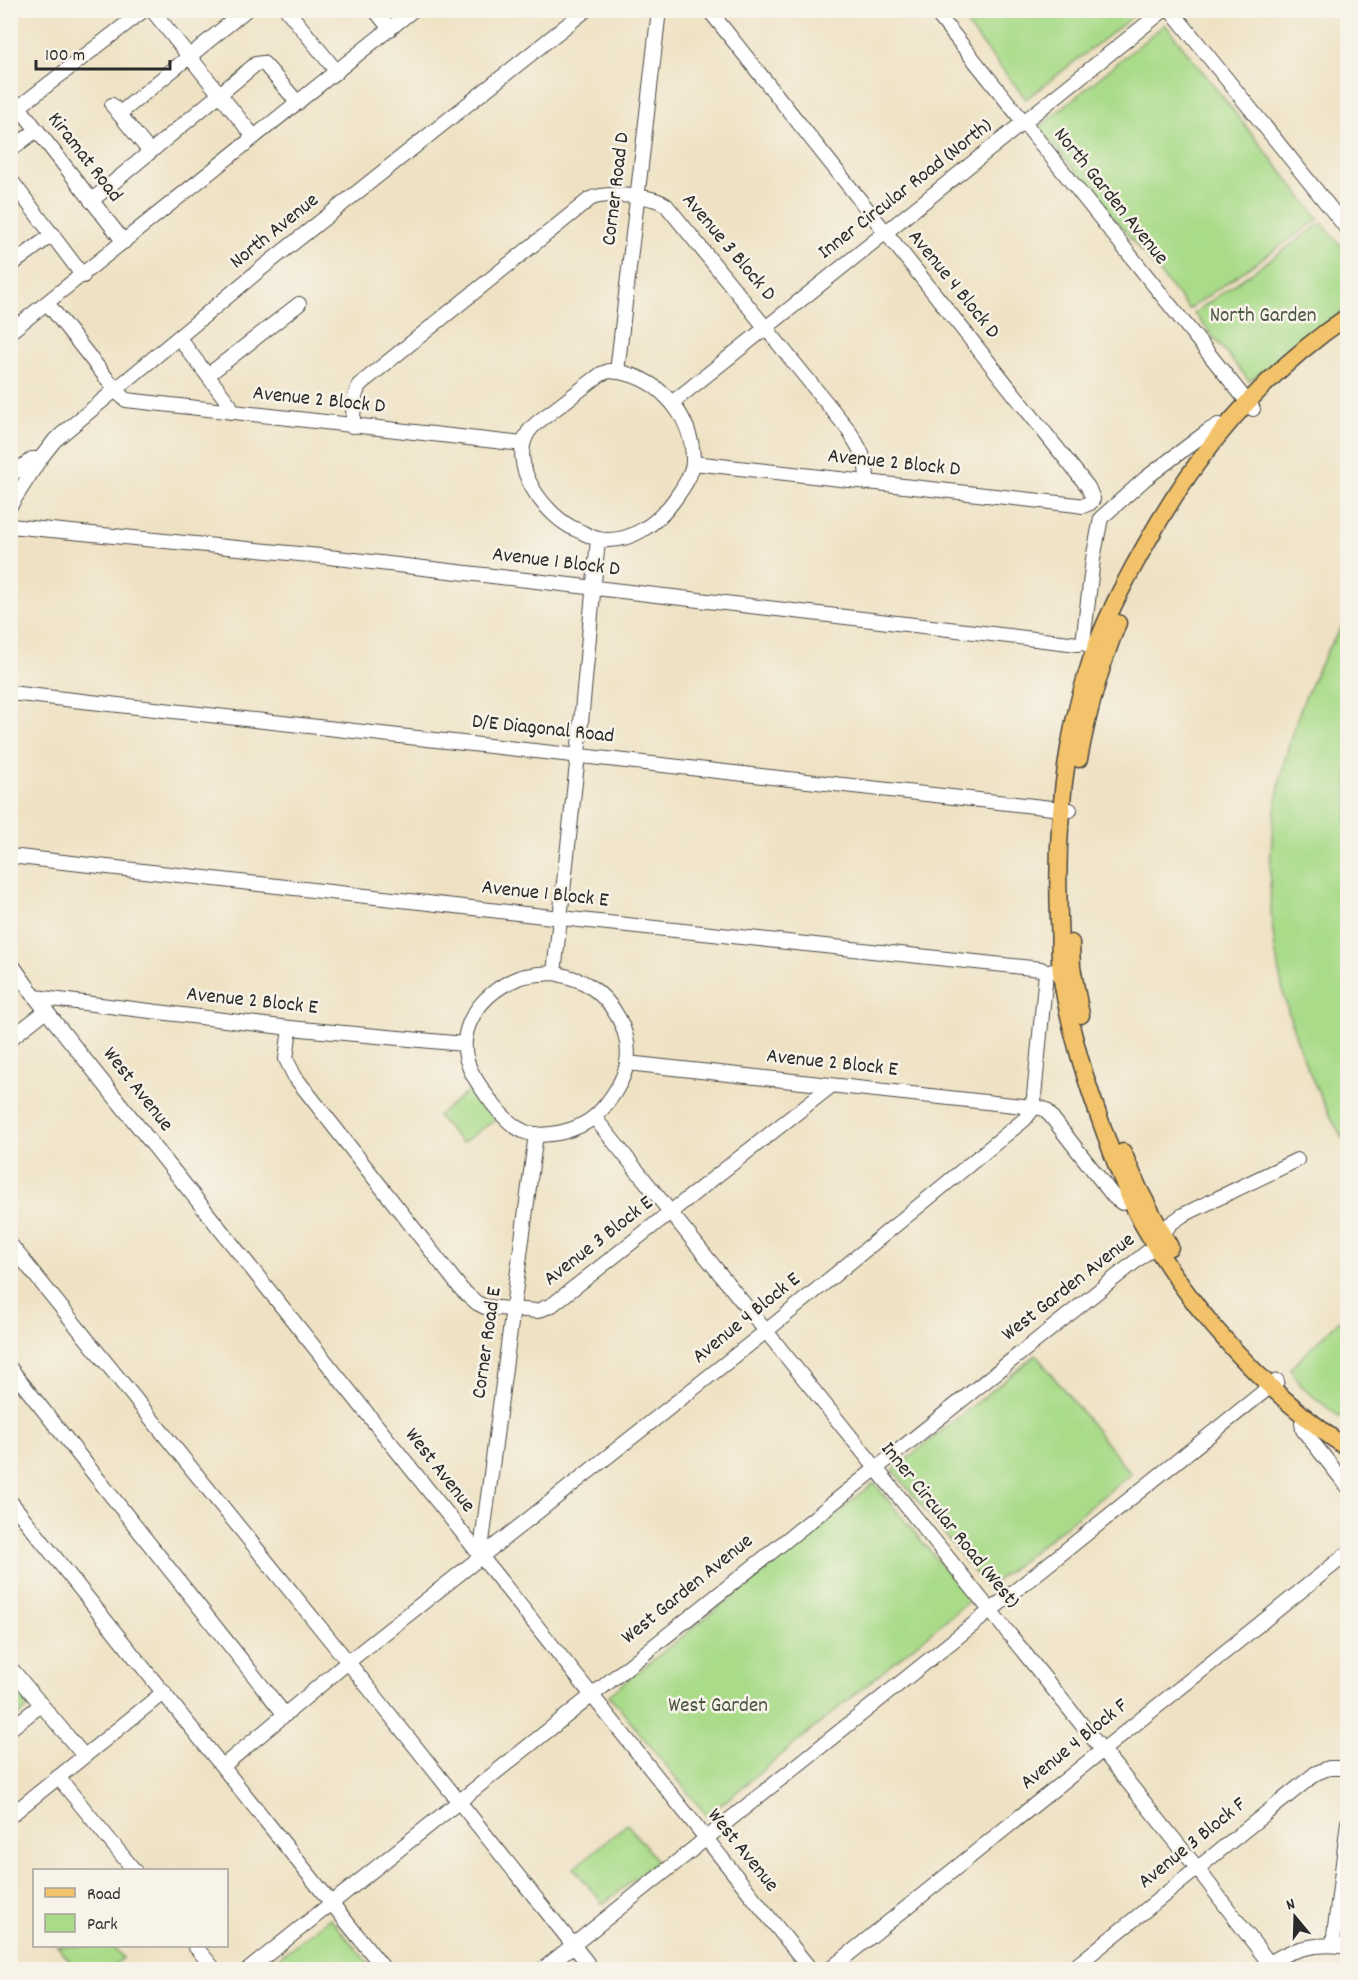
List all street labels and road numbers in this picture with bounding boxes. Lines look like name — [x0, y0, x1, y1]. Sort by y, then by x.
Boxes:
street label: Kiramat Road — [39, 106, 129, 210]
street label: Inner Circular Road (North) — [812, 112, 1000, 268]
street label: North Garden Avenue — [1045, 122, 1175, 272]
street label: Corner Road D — [595, 130, 639, 247]
street label: North Avenue — [224, 187, 326, 277]
street label: Avenue 3 Block D — [674, 187, 782, 309]
street label: Avenue 4 Block D — [900, 224, 1007, 346]
street label: Avenue 2 Block D — [251, 379, 387, 423]
street label: Avenue 2 Block D — [826, 442, 962, 486]
street label: Avenue 1 Block D — [490, 540, 622, 586]
street label: D/E Diagonal Road — [470, 708, 616, 752]
street label: Avenue 1 Block E — [480, 873, 610, 917]
street label: Avenue 2 Block E — [185, 980, 320, 1024]
street label: West Avenue — [94, 1041, 180, 1139]
street label: Avenue 2 Block E — [765, 1042, 900, 1086]
street label: Avenue 3 Block E — [538, 1189, 661, 1294]
street label: West Garden Avenue — [996, 1226, 1142, 1350]
street label: Avenue 4 Block E — [686, 1266, 808, 1372]
street label: Corner Road E — [465, 1285, 511, 1401]
street label: West Avenue — [396, 1422, 482, 1520]
street label: Inner Circular Road (West) — [872, 1436, 1026, 1616]
street label: West Garden Avenue — [616, 1527, 760, 1653]
street label: Avenue 4 Block F — [1015, 1692, 1136, 1798]
street label: Avenue 3 Block F — [1132, 1790, 1254, 1897]
street label: West Avenue — [699, 1803, 785, 1899]

